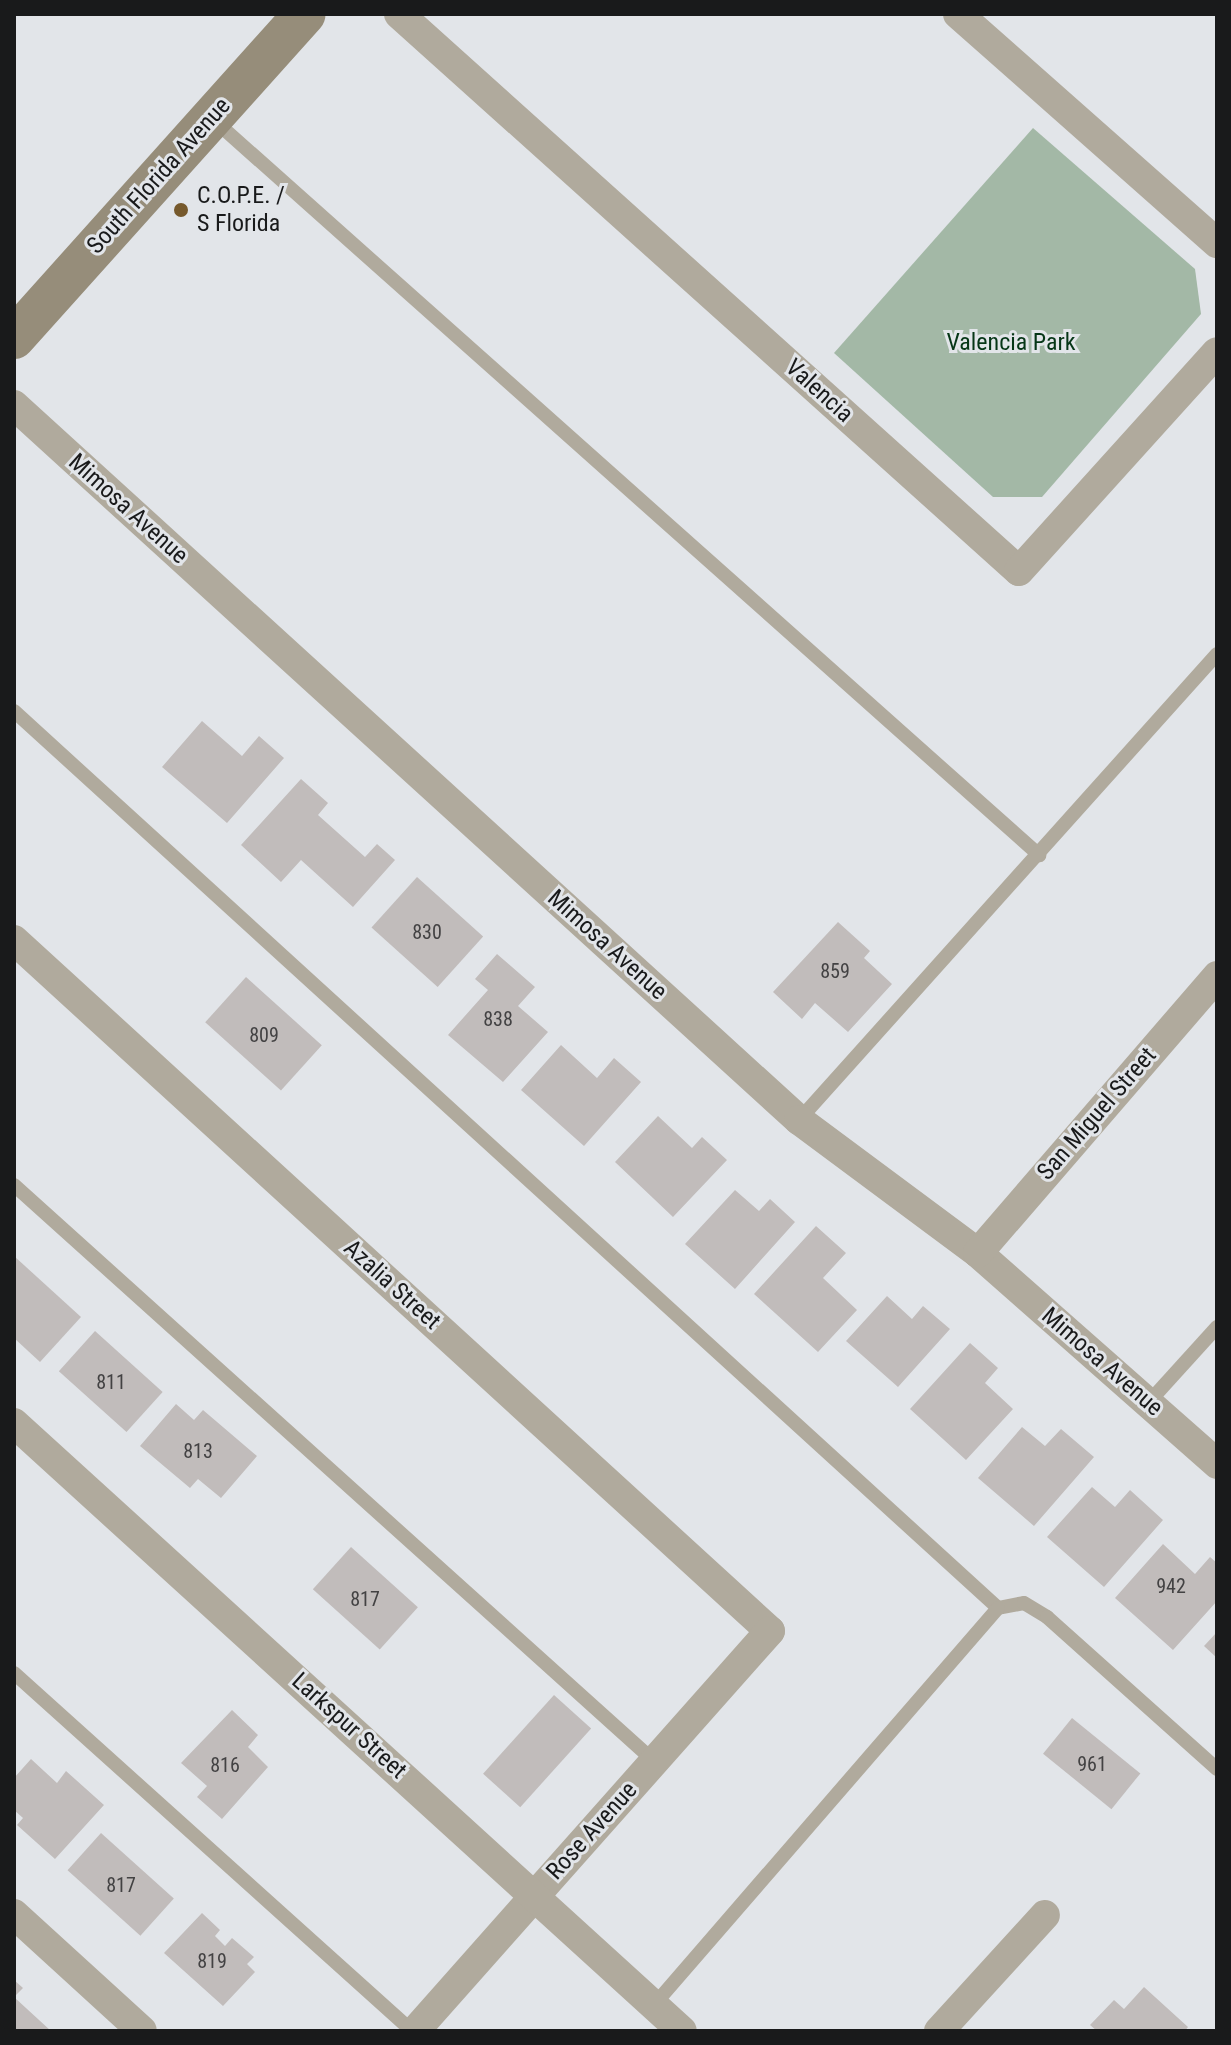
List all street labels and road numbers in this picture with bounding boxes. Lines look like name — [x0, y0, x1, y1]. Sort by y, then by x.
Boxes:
street label: South Florida Avenue — [81, 92, 237, 260]
street label: Valencia — [779, 353, 859, 429]
street label: Mimosa Avenue — [62, 448, 194, 570]
street label: Mimosa Avenue — [541, 884, 673, 1006]
street label: San Miguel Street — [1031, 1042, 1163, 1186]
street label: Azalia Street — [338, 1234, 446, 1336]
street label: Mimosa Avenue — [1036, 1302, 1168, 1422]
street label: Larkspur Street — [286, 1667, 412, 1785]
street label: Rose Avenue — [541, 1776, 643, 1886]

